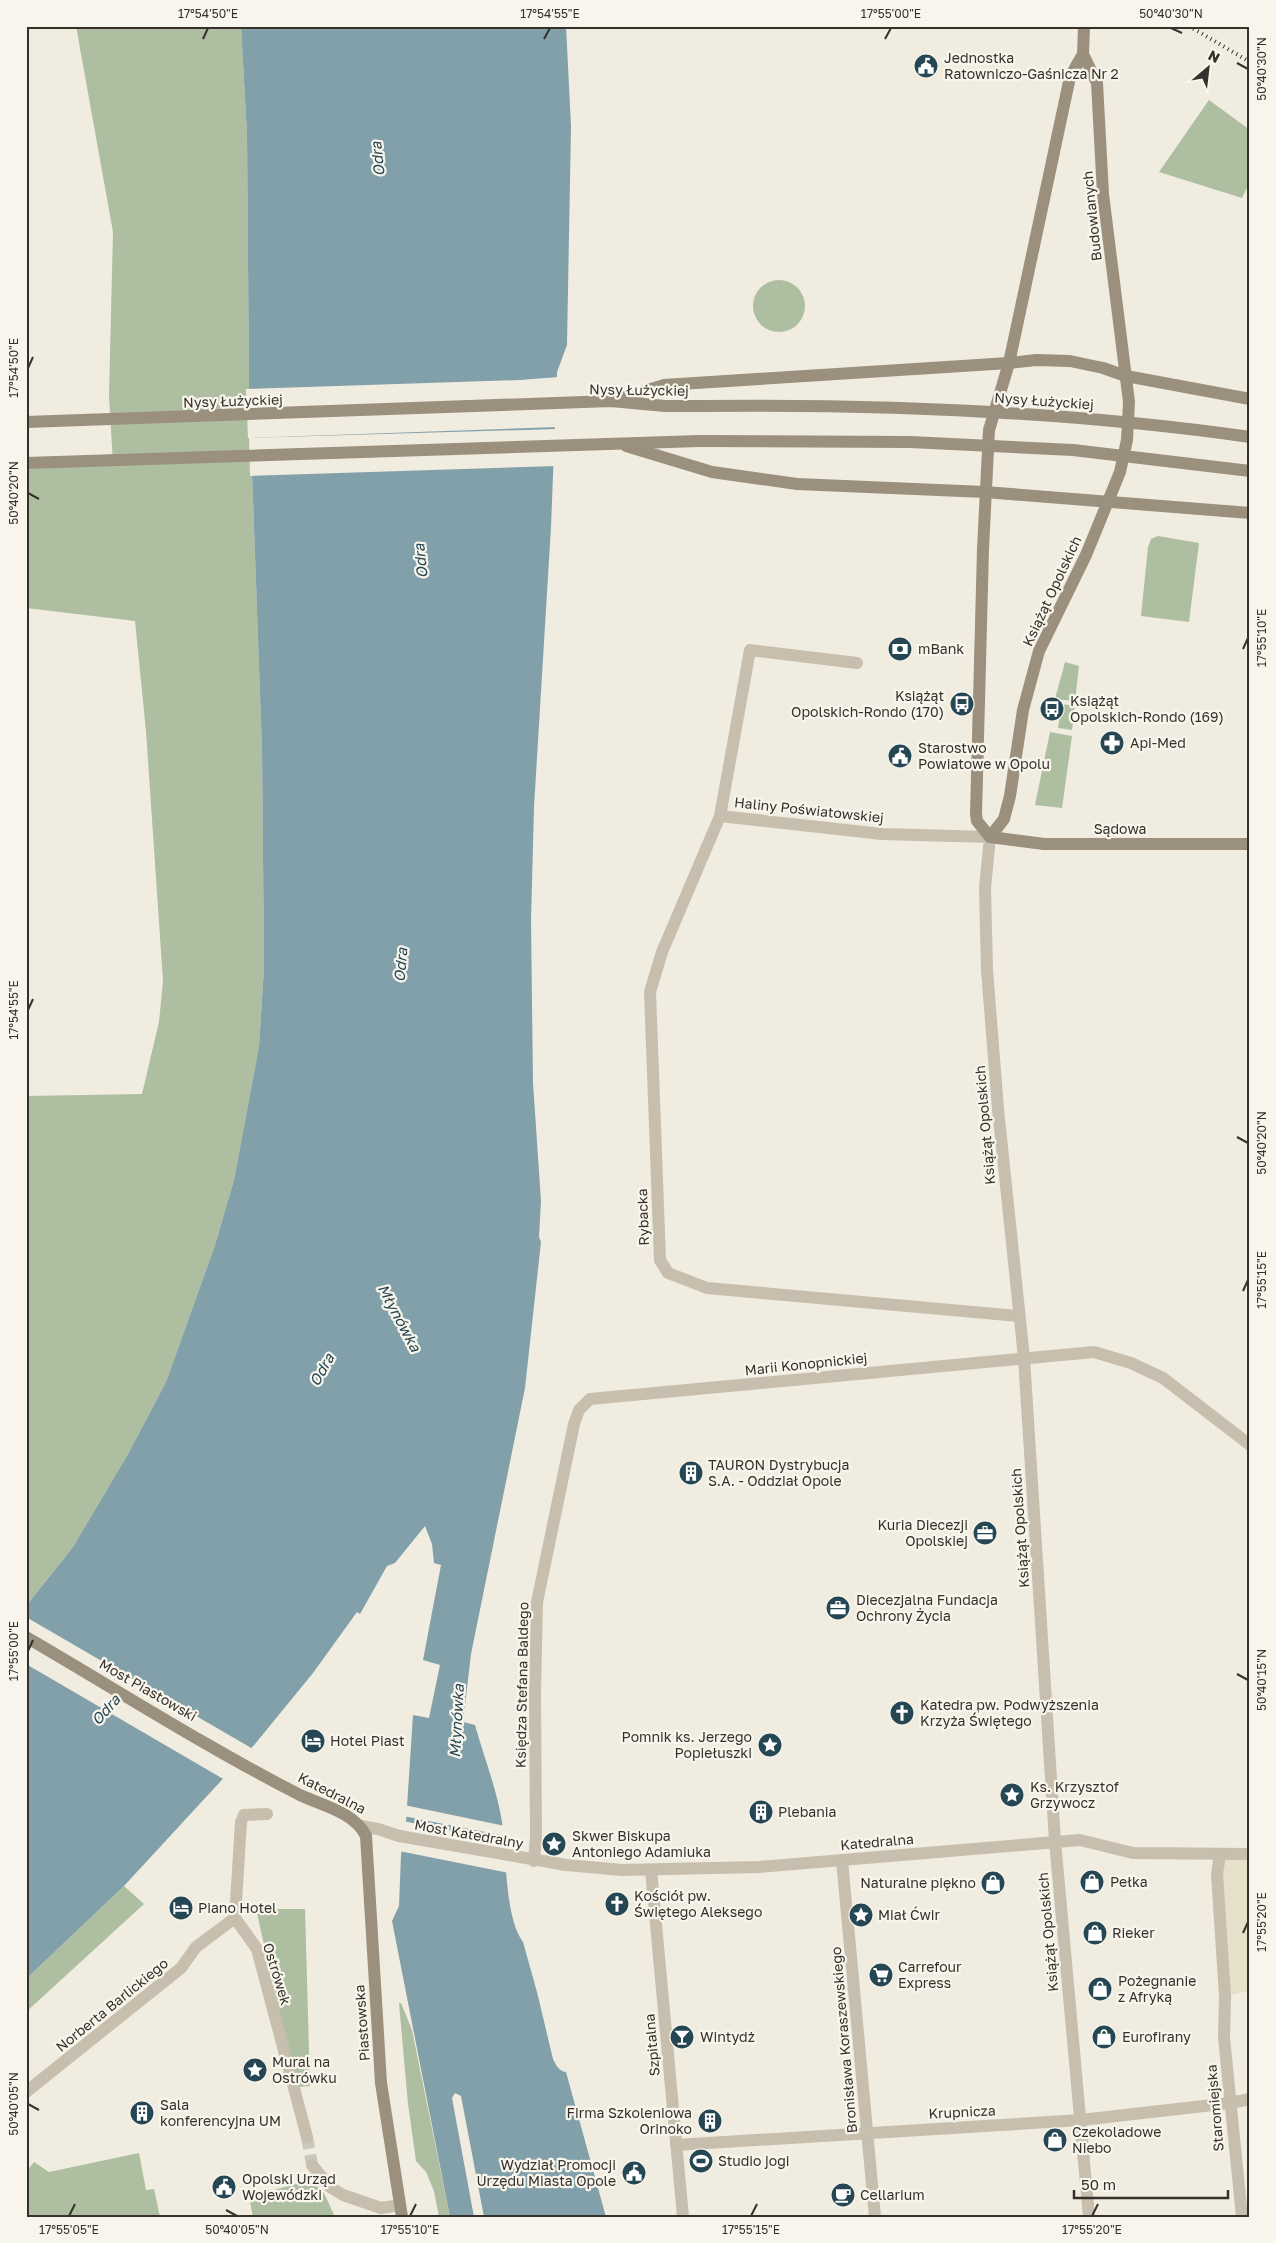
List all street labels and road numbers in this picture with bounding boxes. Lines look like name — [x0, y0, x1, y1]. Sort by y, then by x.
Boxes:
street label: Budowlanych — [1078, 170, 1105, 262]
street label: Nysy Łużyckiej — [589, 380, 689, 399]
street label: Nysy Łużyckiej — [994, 389, 1094, 412]
street label: Nysy Łużyckiej — [183, 390, 283, 411]
street label: Książąt Opolskich — [1019, 533, 1085, 649]
street label: Haliny Poświatowskiej — [733, 793, 885, 826]
street label: Sądowa — [1094, 820, 1146, 837]
street label: Książąt Opolskich — [971, 1065, 998, 1185]
street label: Rybacka — [633, 1188, 652, 1246]
street label: Marii Konopnickiej — [744, 1349, 868, 1378]
street label: Książąt Opolskich — [1007, 1468, 1032, 1588]
street label: Księdza Stefana Baldego — [512, 1602, 531, 1768]
street label: Most Piastowski — [97, 1655, 200, 1724]
street label: Katedralna — [295, 1768, 369, 1817]
street label: Most Katedralny — [413, 1816, 525, 1851]
street label: Katedralna — [839, 1830, 914, 1853]
street label: Książąt Opolskich — [1034, 1872, 1061, 1992]
street label: Ostrówek — [260, 1941, 295, 2007]
street label: Bronisława Koraszewskiego — [827, 1946, 860, 2134]
street label: Norberta Barlickiego — [52, 1954, 171, 2055]
street label: Piastowska — [350, 1984, 373, 2062]
street label: Szpitalna — [640, 2013, 663, 2077]
street label: Staromiejska — [1202, 2064, 1227, 2152]
street label: Krupnicza — [928, 2101, 996, 2122]

